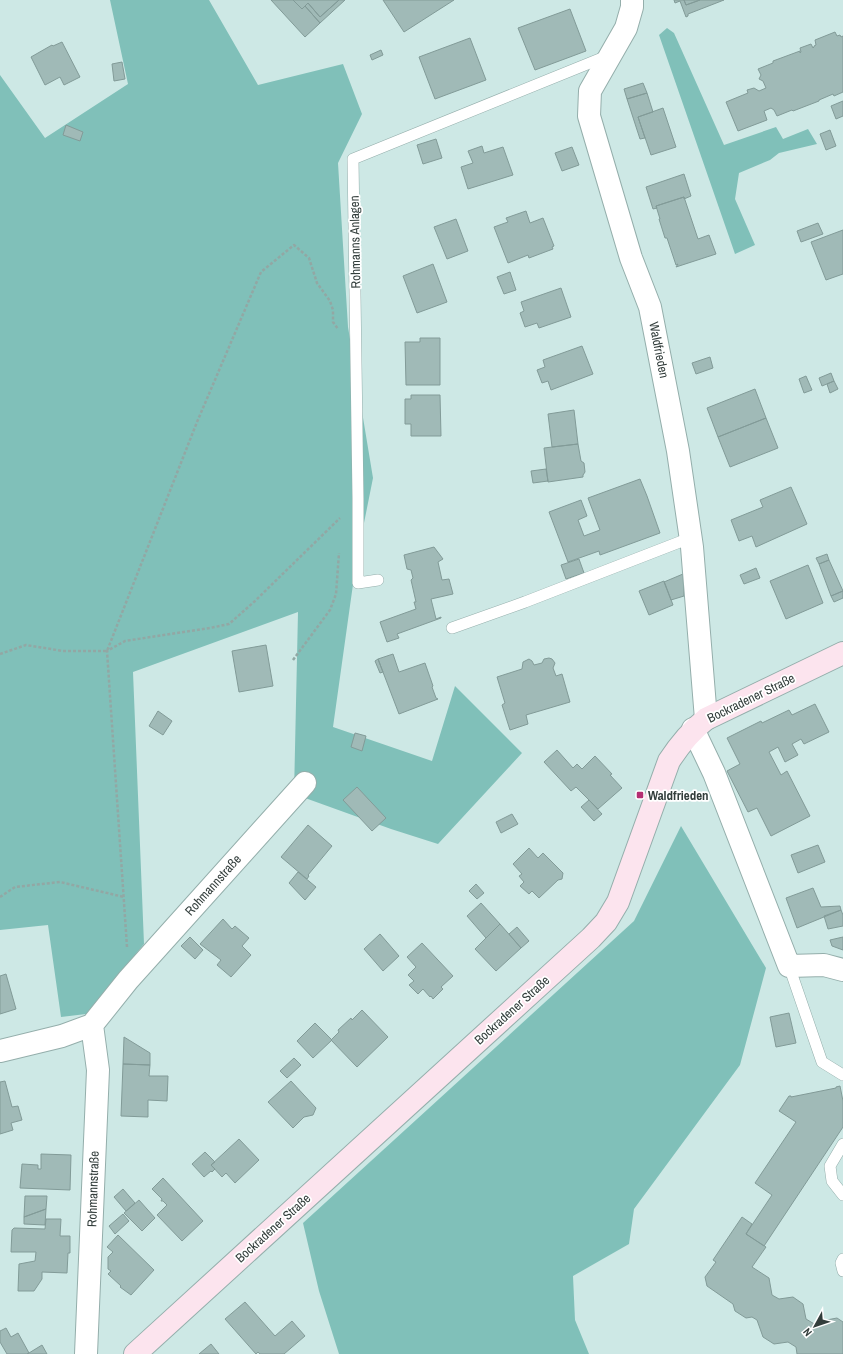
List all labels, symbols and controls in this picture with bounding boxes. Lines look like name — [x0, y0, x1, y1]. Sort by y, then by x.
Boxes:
street label: Rohmanns Anlagen — [346, 195, 364, 289]
street label: Waldfrieden — [645, 320, 673, 380]
street label: Bockradener Straße — [704, 669, 798, 727]
place label: Waldfrieden — [648, 787, 709, 804]
marker: Waldfrieden — [635, 790, 645, 800]
street label: Rohmannstraße — [181, 851, 245, 919]
street label: Bockradener Straße — [471, 972, 553, 1048]
street label: Rohmannstraße — [83, 1150, 103, 1227]
street label: Bockradener Straße — [232, 1190, 314, 1266]
north arrow — [795, 1306, 835, 1346]
text: N — [800, 1325, 815, 1339]

